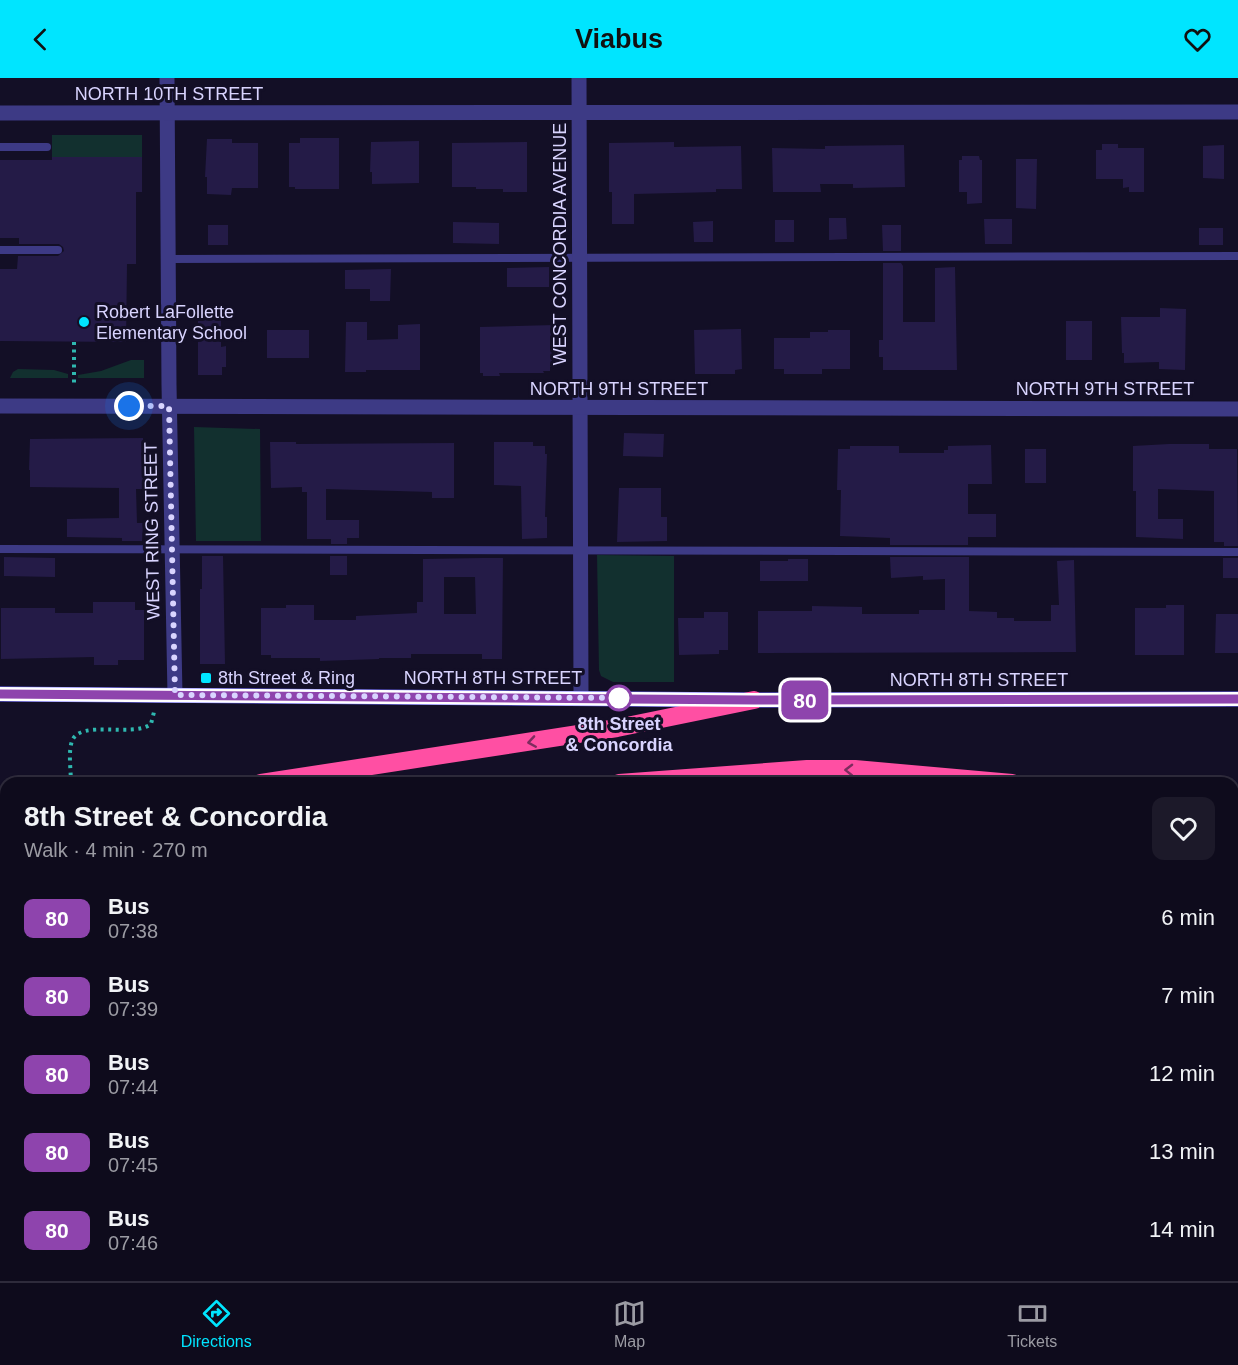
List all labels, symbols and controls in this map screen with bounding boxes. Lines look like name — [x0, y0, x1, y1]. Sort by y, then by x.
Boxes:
icon: back — [24, 23, 57, 56]
icon: heart — [1181, 23, 1214, 56]
text: Viabus — [575, 24, 663, 54]
street label: NORTH 10TH STREET — [75, 84, 263, 104]
street label: WEST CONCORDIA AVENUE — [550, 123, 570, 365]
place label: Robert LaFollette Elementary School — [96, 302, 247, 343]
marker: Robert LaFollette Elementary School — [77, 315, 91, 329]
street label: NORTH 9TH STREET — [530, 379, 708, 399]
street label: NORTH 9TH STREET — [1016, 379, 1194, 399]
your location — [114, 391, 144, 421]
street label: WEST RING STREET — [140, 442, 164, 620]
place label: 8th Street & Ring — [218, 668, 355, 688]
street label: NORTH 8TH STREET — [404, 668, 582, 688]
street label: NORTH 8TH STREET — [890, 670, 1068, 690]
marker: 8th Street & Ring — [199, 671, 213, 685]
line badge: 80 — [778, 680, 832, 720]
marker: 8th Street & Concordia — [606, 685, 632, 711]
text: 80 — [793, 689, 817, 712]
place label: 8th Street & Concordia — [565, 714, 673, 755]
one-way arrow — [527, 736, 537, 748]
one-way arrow — [845, 763, 854, 776]
button: heart — [1152, 797, 1215, 860]
text: 8th Street & Concordia — [24, 801, 327, 832]
text: Walk · 4 min · 270 m — [24, 839, 208, 861]
text: Bus — [108, 894, 150, 919]
text: 6 min — [1161, 905, 1215, 930]
text: 80 — [45, 907, 69, 930]
text: 07:38 — [108, 920, 158, 942]
text: Bus — [108, 972, 150, 997]
text: 7 min — [1161, 983, 1215, 1008]
text: 80 — [45, 985, 69, 1008]
text: 07:39 — [108, 998, 158, 1020]
text: Bus — [108, 1050, 150, 1075]
text: 12 min — [1149, 1061, 1215, 1086]
text: 80 — [45, 1063, 69, 1086]
text: 07:44 — [108, 1076, 158, 1098]
text: Bus — [108, 1128, 150, 1153]
text: 13 min — [1149, 1139, 1215, 1164]
text: 80 — [45, 1141, 69, 1164]
text: 07:45 — [108, 1154, 158, 1176]
text: Bus — [108, 1206, 150, 1231]
text: 14 min — [1149, 1217, 1215, 1242]
text: 80 — [45, 1219, 69, 1242]
text: 07:46 — [108, 1232, 158, 1254]
tab: Directions — [181, 1297, 252, 1351]
tab: Map — [613, 1297, 646, 1351]
tab: Tickets — [1007, 1297, 1057, 1351]

